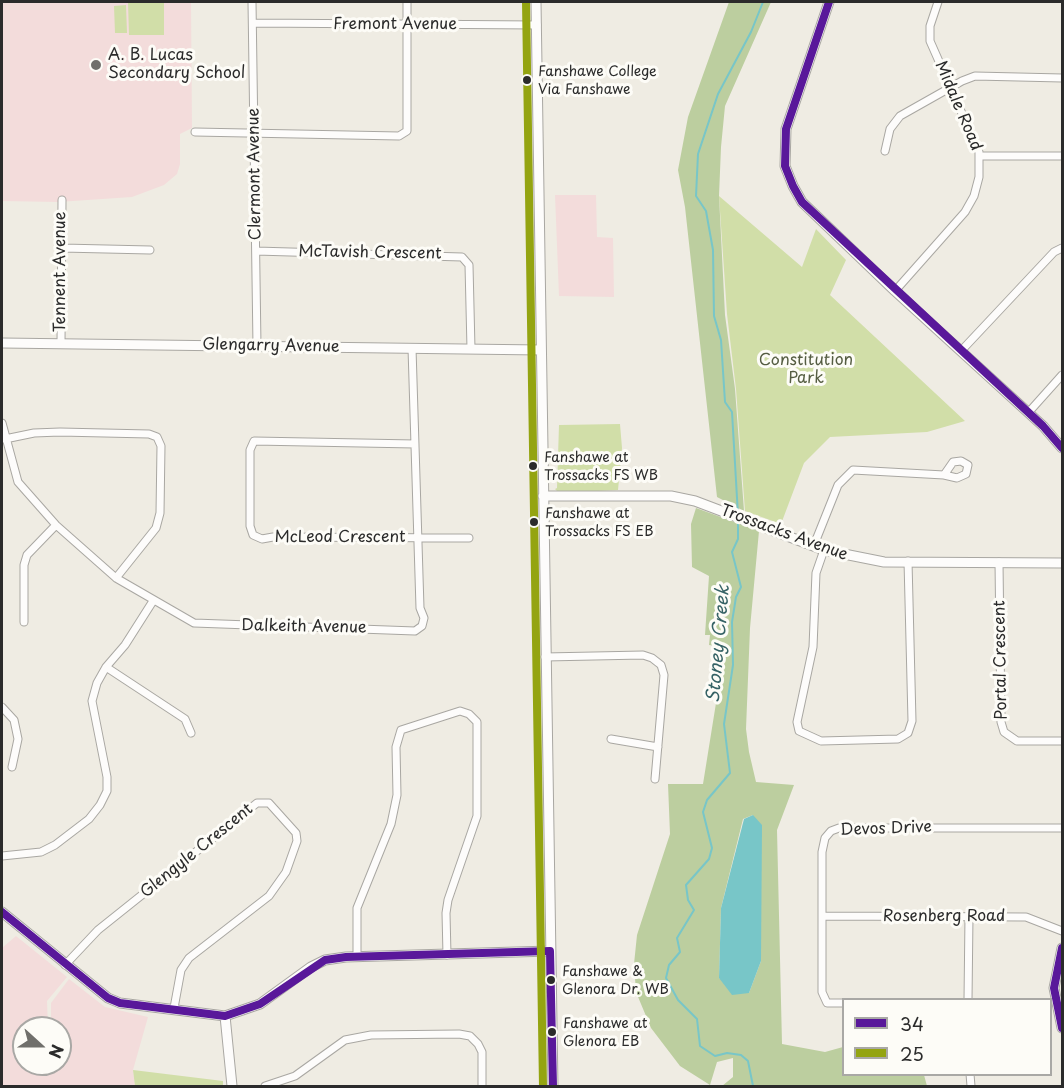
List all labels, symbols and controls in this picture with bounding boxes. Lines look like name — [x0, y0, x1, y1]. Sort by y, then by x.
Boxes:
street label: Fremont Avenue — [333, 15, 457, 35]
place label: A. B. Lucas Secondary School — [108, 46, 245, 84]
marker: A. B. Lucas Secondary School — [89, 58, 103, 72]
street label: Midale Road — [930, 58, 986, 154]
place label: Fanshawe College Via Fanshawe — [538, 64, 657, 96]
marker: Fanshawe College Via Fanshawe — [521, 74, 533, 86]
street label: Clermont Avenue — [244, 108, 266, 240]
street label: Tennent Avenue — [51, 212, 71, 332]
street label: McTavish Crescent — [298, 242, 442, 264]
street label: Glengarry Avenue — [202, 335, 340, 357]
park label: Constitution Park — [759, 351, 853, 389]
place label: Fanshawe at Trossacks FS WB — [544, 450, 658, 482]
marker: Fanshawe at Trossacks FS WB — [527, 460, 539, 472]
street label: Trossacks Avenue — [718, 501, 850, 565]
place label: Fanshawe at Trossacks FS EB — [545, 506, 653, 538]
marker: Fanshawe at Trossacks FS EB — [528, 516, 540, 528]
street label: McLeod Crescent — [274, 528, 406, 548]
water label: Stoney Creek — [703, 584, 735, 704]
street label: Portal Crescent — [990, 600, 1012, 720]
street label: Dalkeith Avenue — [241, 616, 367, 638]
street label: Glengyle Crescent — [137, 800, 257, 902]
street label: Devos Drive — [840, 818, 932, 840]
street label: Rosenberg Road — [883, 907, 1005, 927]
place label: Fanshawe & Glenora Dr. WB — [562, 964, 669, 996]
marker: Fanshawe & Glenora Dr. WB — [545, 974, 557, 986]
legend — [842, 998, 1052, 1076]
text: 34 — [900, 1010, 924, 1037]
north arrow — [12, 1016, 72, 1076]
place label: Fanshawe at Glenora EB — [563, 1016, 648, 1048]
marker: Fanshawe at Glenora EB — [546, 1026, 558, 1038]
text: 25 — [900, 1040, 924, 1067]
text: N — [43, 1042, 70, 1062]

